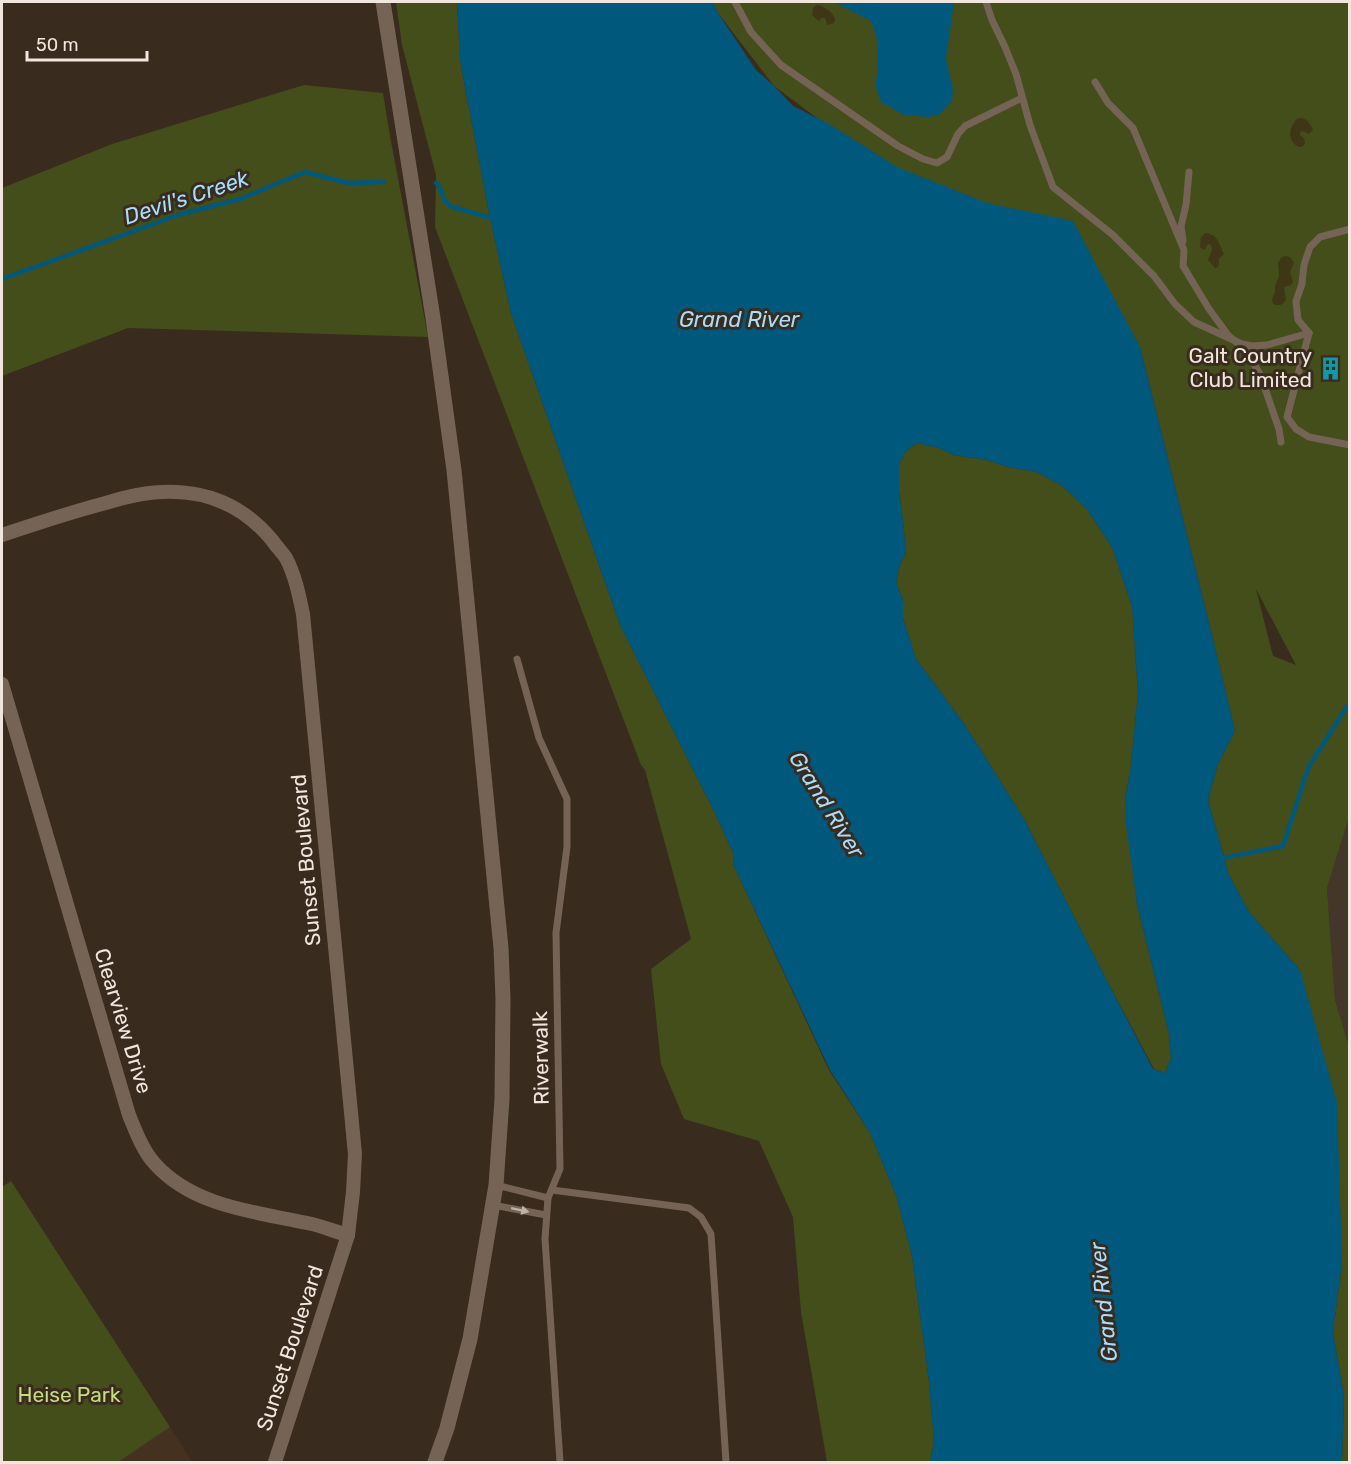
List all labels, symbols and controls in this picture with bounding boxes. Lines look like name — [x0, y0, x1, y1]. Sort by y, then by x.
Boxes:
scale bar — [27, 24, 147, 62]
text: 50 m — [36, 34, 79, 56]
water label: Devil's Creek — [120, 164, 253, 230]
water label: Grand River — [679, 306, 801, 333]
place label: Galt Country Club Limited — [1189, 343, 1312, 392]
building icon: Galt Country Club Limited — [1317, 355, 1343, 381]
water label: Grand River — [783, 746, 871, 864]
street label: Sunset Boulevard — [286, 773, 325, 947]
street label: Clearview Drive — [90, 945, 157, 1097]
street label: Riverwalk — [527, 1011, 554, 1105]
one-way arrow — [511, 1206, 530, 1215]
water label: Grand River — [1084, 1239, 1123, 1363]
street label: Sunset Boulevard — [251, 1262, 328, 1434]
park label: Heise Park — [17, 1382, 121, 1407]

